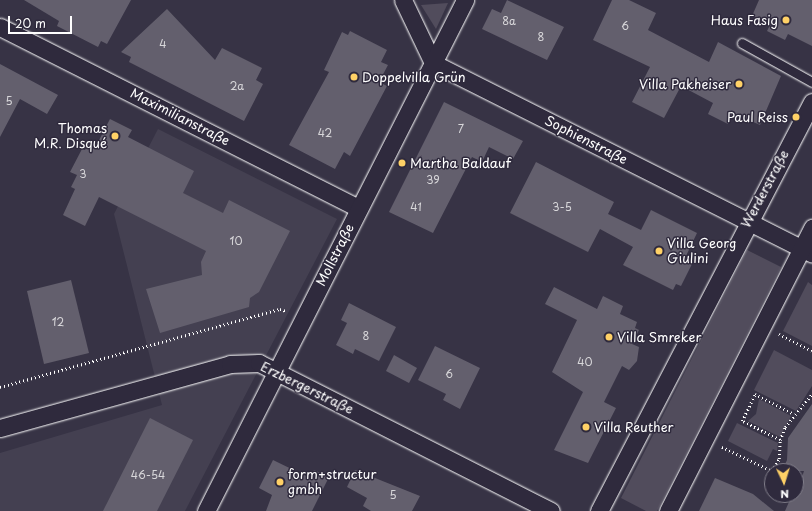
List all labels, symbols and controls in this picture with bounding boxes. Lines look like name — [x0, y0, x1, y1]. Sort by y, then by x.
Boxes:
scale bar — [10, 8, 74, 34]
place label: Haus Fasig — [710, 12, 778, 28]
text: 20 m — [15, 14, 46, 32]
house number: 8a — [502, 14, 516, 28]
marker: Haus Fasig — [781, 15, 791, 25]
house number: 6 — [621, 19, 629, 33]
house number: 8 — [538, 30, 544, 44]
house number: 4 — [159, 37, 167, 51]
place label: Doppelvilla Grün — [362, 69, 467, 85]
marker: Doppelvilla Grün — [349, 72, 359, 82]
place label: Villa Pakheiser — [639, 76, 731, 92]
house number: 2a — [230, 79, 244, 93]
marker: Villa Pakheiser — [734, 79, 744, 89]
street label: Maximilianstraße — [128, 85, 232, 149]
house number: 5 — [5, 94, 13, 108]
place label: Paul Reiss — [726, 109, 788, 125]
street label: Sophienstraße — [542, 112, 630, 168]
marker: Paul Reiss — [791, 112, 801, 122]
place label: Thomas M.R. Disqué — [33, 121, 107, 152]
house number: 7 — [458, 122, 464, 136]
house number: 42 — [318, 126, 332, 140]
marker: Thomas M.R. Disqué — [110, 131, 120, 141]
street label: Werderstraße — [738, 148, 792, 230]
place label: Martha Baldauf — [410, 155, 510, 171]
marker: Martha Baldauf — [397, 158, 407, 168]
house number: 3 — [79, 167, 87, 181]
house number: 39 — [426, 173, 440, 187]
house number: 41 — [410, 200, 422, 214]
house number: 3-5 — [552, 200, 572, 214]
street label: Mollstraße — [313, 221, 357, 289]
house number: 10 — [230, 234, 242, 248]
place label: Villa Georg Giulini — [667, 236, 737, 267]
marker: Villa Georg Giulini — [654, 246, 664, 256]
house number: 12 — [52, 315, 64, 329]
house number: 8 — [363, 329, 369, 343]
place label: Villa Smreker — [617, 329, 702, 345]
marker: Villa Smreker — [604, 332, 614, 342]
house number: 40 — [577, 355, 593, 369]
street label: Erzbergerstraße — [258, 359, 356, 417]
house number: 6 — [445, 367, 453, 381]
place label: Villa Reuther — [594, 419, 675, 435]
marker: Villa Reuther — [581, 422, 591, 432]
north arrow — [764, 463, 804, 503]
place label: form+structur gmbh — [288, 467, 376, 498]
house number: 46-54 — [131, 468, 165, 482]
marker: form+structur gmbh — [275, 477, 285, 487]
text: N — [780, 486, 790, 503]
house number: 5 — [389, 488, 397, 502]

